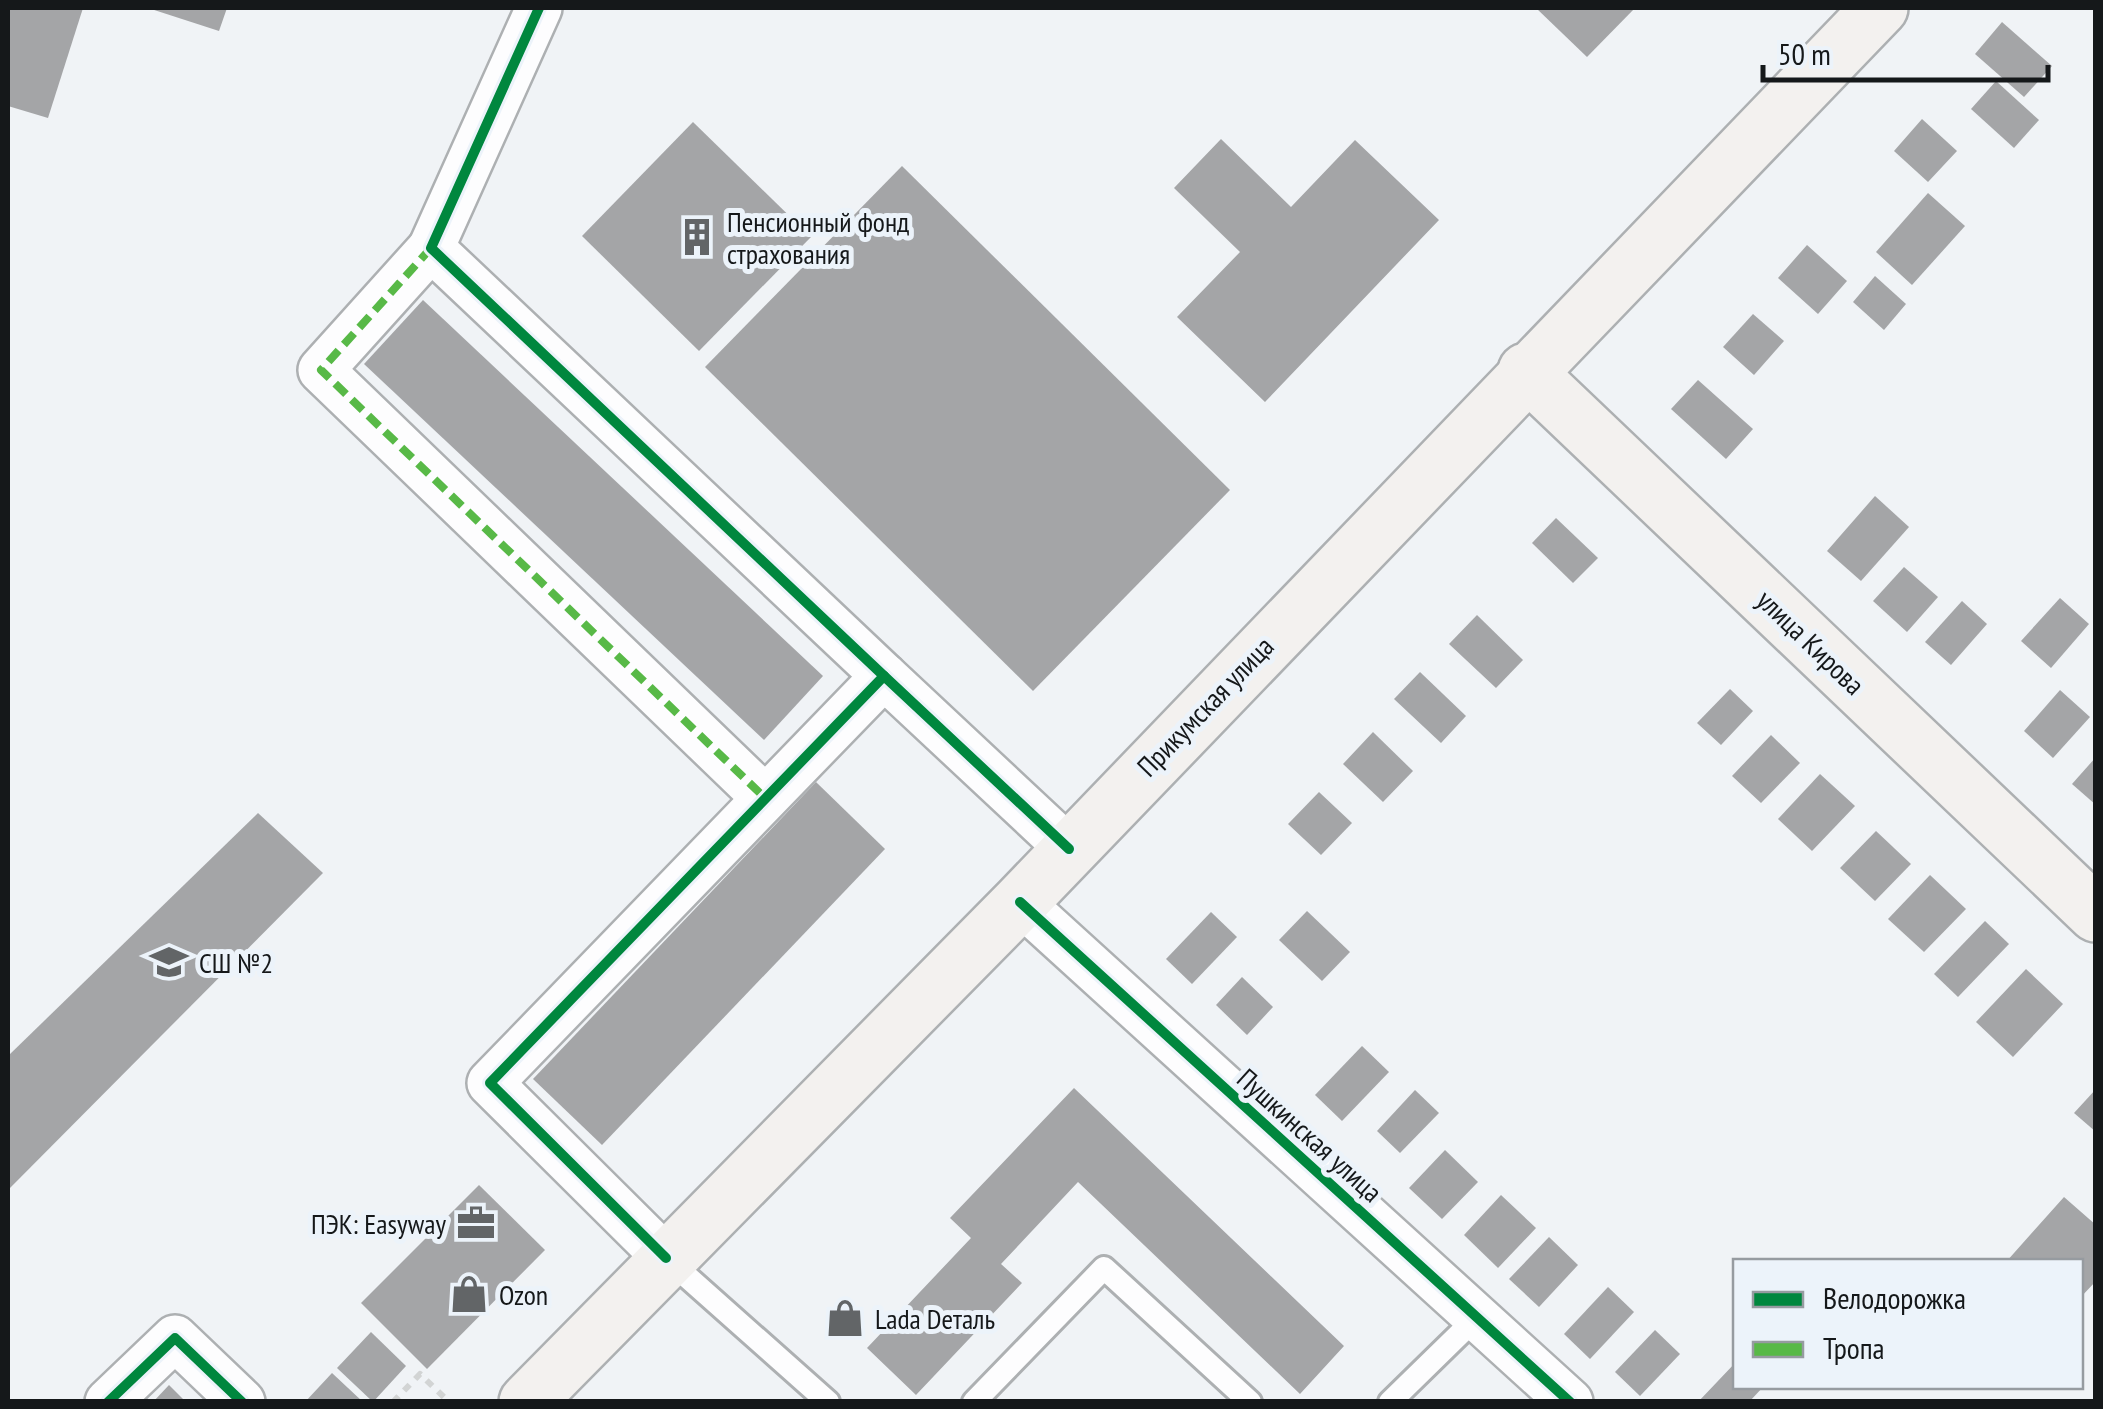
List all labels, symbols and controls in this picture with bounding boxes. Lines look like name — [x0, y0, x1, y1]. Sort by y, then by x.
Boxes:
scale bar — [1763, 20, 2048, 82]
text: 50 m — [1778, 34, 1831, 73]
place label: Пенсионный фонд страхования — [727, 203, 909, 272]
building icon: Пенсионный фонд страхования — [676, 216, 718, 258]
street label: улица Кирова — [1749, 581, 1873, 703]
street label: Прикумская улица — [1129, 628, 1281, 784]
school or university icon: СШ №2 — [148, 941, 190, 983]
place label: СШ №2 — [199, 944, 273, 981]
street label: Пушкинская улица — [1230, 1060, 1390, 1210]
office icon: ПЭК: Easyway — [455, 1202, 497, 1244]
place label: ПЭК: Easyway — [311, 1205, 446, 1242]
legend — [1733, 1259, 2083, 1389]
shop icon: Ozon — [448, 1273, 490, 1315]
place label: Ozon — [499, 1276, 548, 1313]
text: Велодорожка — [1823, 1278, 1966, 1317]
shop icon: Lada Dеталь — [824, 1297, 866, 1339]
place label: Lada Dеталь — [875, 1300, 995, 1337]
text: Тропа — [1823, 1328, 1885, 1367]

